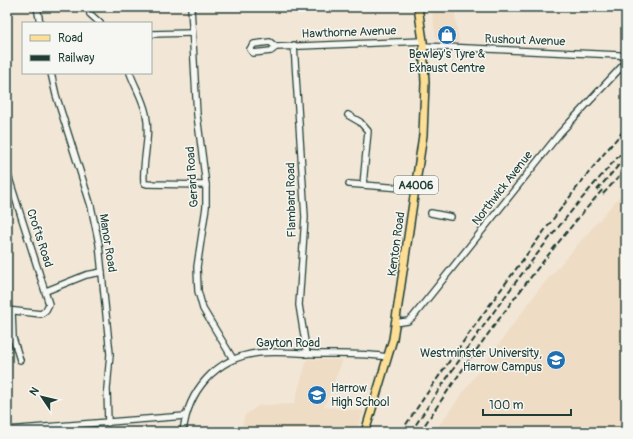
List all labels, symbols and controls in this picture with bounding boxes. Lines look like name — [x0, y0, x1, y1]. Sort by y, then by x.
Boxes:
legend — [22, 22, 152, 74]
street label: Hawthorne Avenue — [301, 23, 397, 42]
shop icon: Bewley's Tyre & Exhaust Centre — [436, 24, 458, 46]
text: Road — [58, 31, 83, 46]
street label: Rushout Avenue — [484, 32, 566, 49]
place label: Bewley's Tyre & Exhaust Centre — [409, 47, 485, 76]
text: Railway — [58, 51, 94, 66]
street label: Gerard Road — [183, 146, 202, 208]
street label: Northwick Avenue — [469, 148, 536, 228]
street label: Flambard Road — [283, 162, 300, 238]
road number: A4006 — [394, 176, 438, 194]
street label: Crofts Road — [23, 207, 56, 269]
street label: Kenton Road — [385, 211, 408, 277]
street label: Manor Road — [95, 213, 120, 274]
street label: Gayton Road — [256, 336, 320, 351]
place label: Westminster University, Harrow Campus — [420, 346, 543, 375]
school or university icon: Westminster University, Harrow Campus — [545, 349, 567, 371]
north arrow — [22, 377, 62, 417]
place label: Harrow High School — [331, 381, 390, 410]
text: N — [27, 384, 42, 398]
school or university icon: Harrow High School — [306, 384, 328, 406]
scale bar — [483, 391, 571, 417]
text: 100 m — [489, 398, 524, 413]

